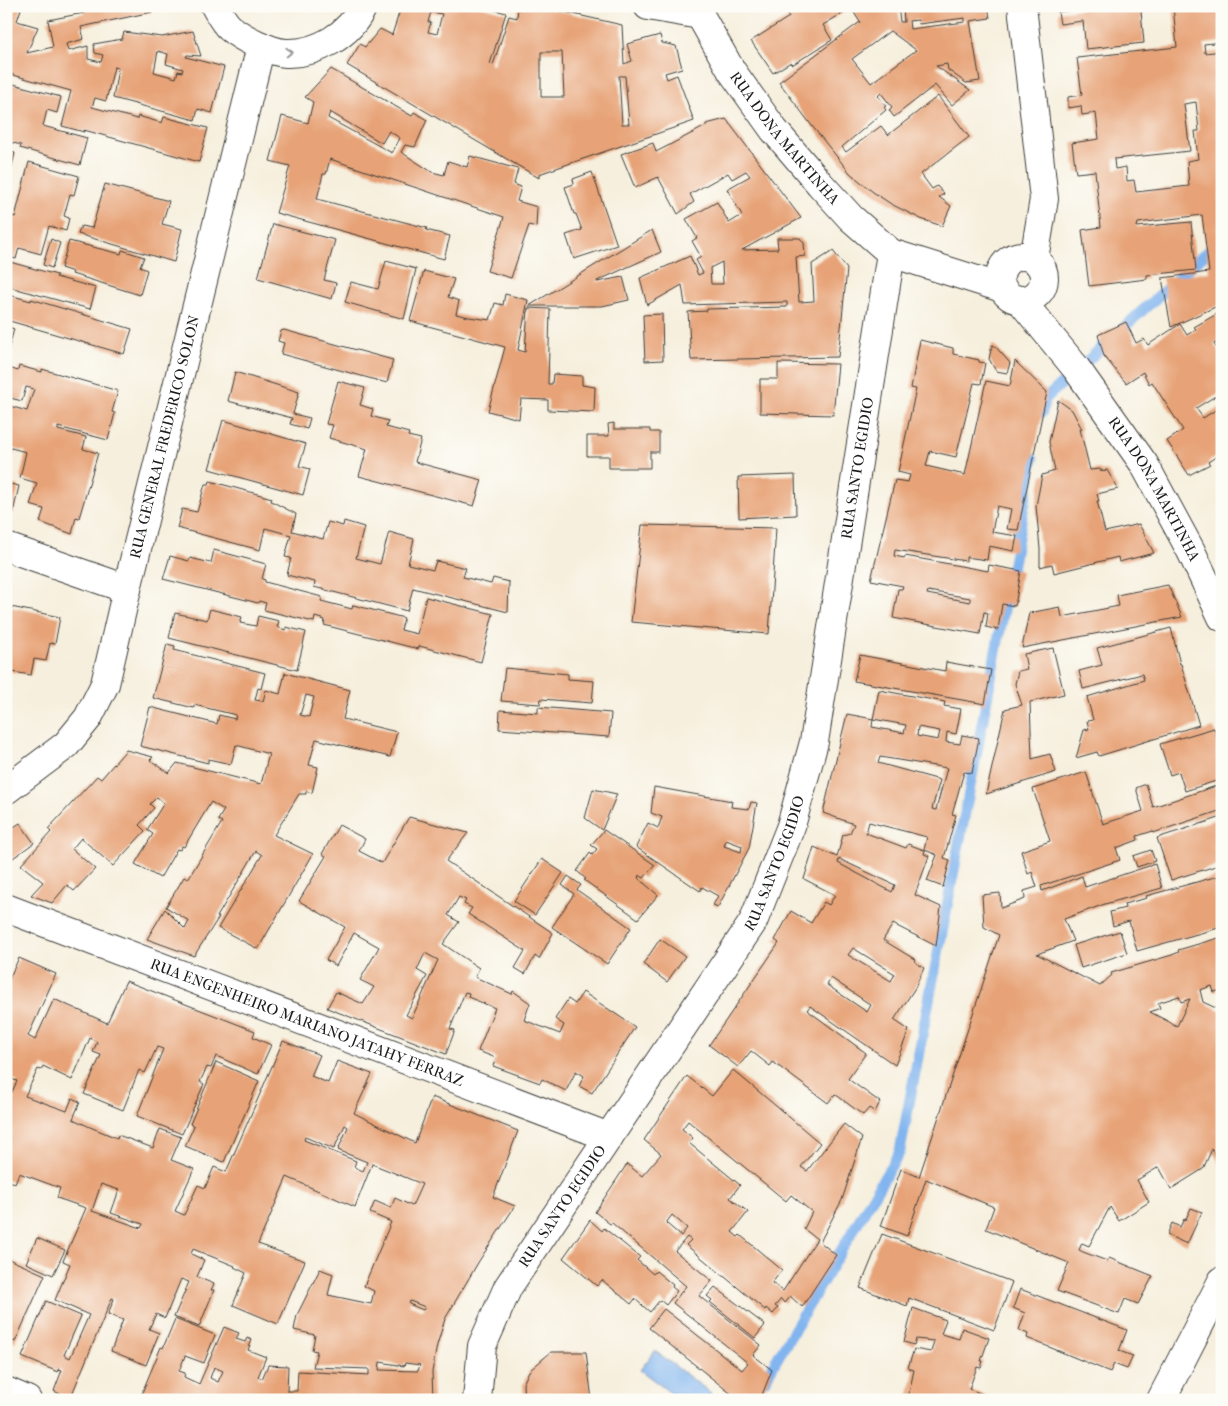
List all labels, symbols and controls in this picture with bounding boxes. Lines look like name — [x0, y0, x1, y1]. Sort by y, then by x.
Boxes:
one-way arrow — [286, 46, 294, 57]
street label: RUA DONA MARTINHA — [726, 68, 843, 208]
street label: RUA GENERAL FREDERICO SOLON — [126, 313, 203, 560]
street label: RUA SANTO EGIDIO — [837, 396, 877, 540]
street label: RUA DONA MARTINHA — [1104, 413, 1204, 564]
street label: RUA SANTO EGIDIO — [740, 793, 808, 935]
street label: RUA ENGENHEIRO MARIANO JATAHY FERRAZ — [148, 955, 466, 1090]
street label: RUA SANTO EGIDIO — [515, 1142, 610, 1271]

